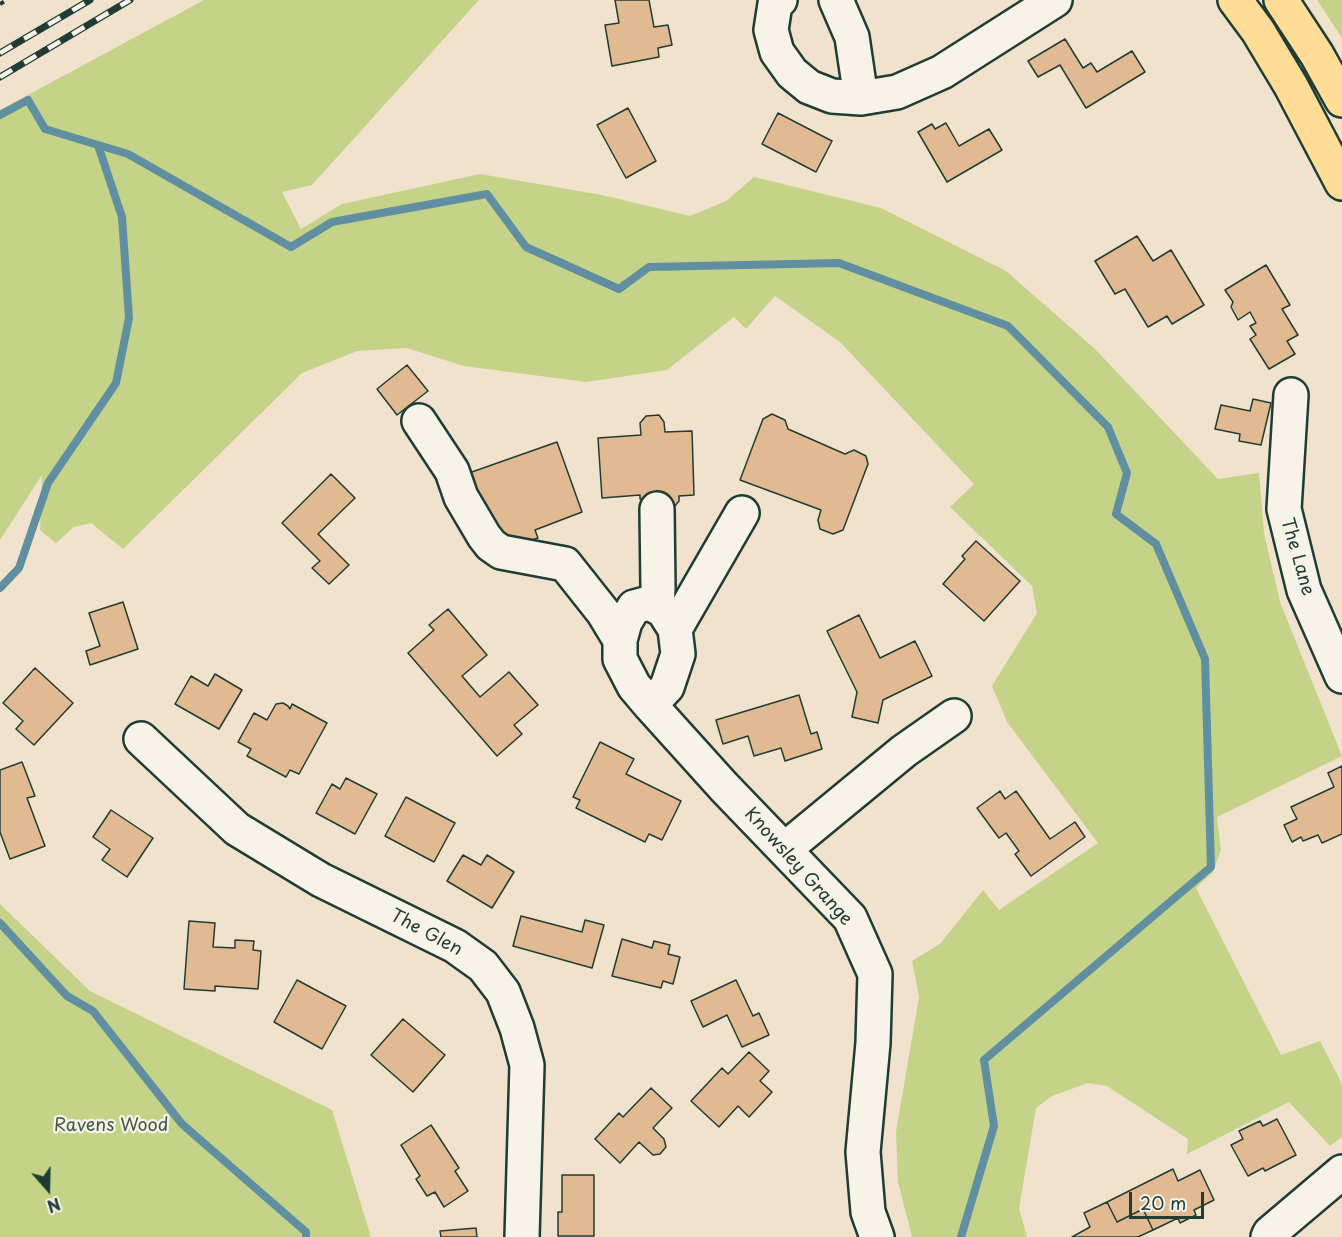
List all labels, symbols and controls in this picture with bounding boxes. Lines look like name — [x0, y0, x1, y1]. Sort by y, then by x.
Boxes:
street label: The Lane — [1276, 516, 1318, 598]
street label: Knowsley Grange — [740, 804, 856, 930]
street label: The Glen — [386, 905, 466, 961]
park label: Ravens Wood — [54, 1115, 168, 1137]
north arrow — [18, 1159, 78, 1219]
scale bar — [1132, 1180, 1207, 1218]
text: 20 m — [1140, 1189, 1186, 1216]
text: N — [44, 1192, 64, 1219]

